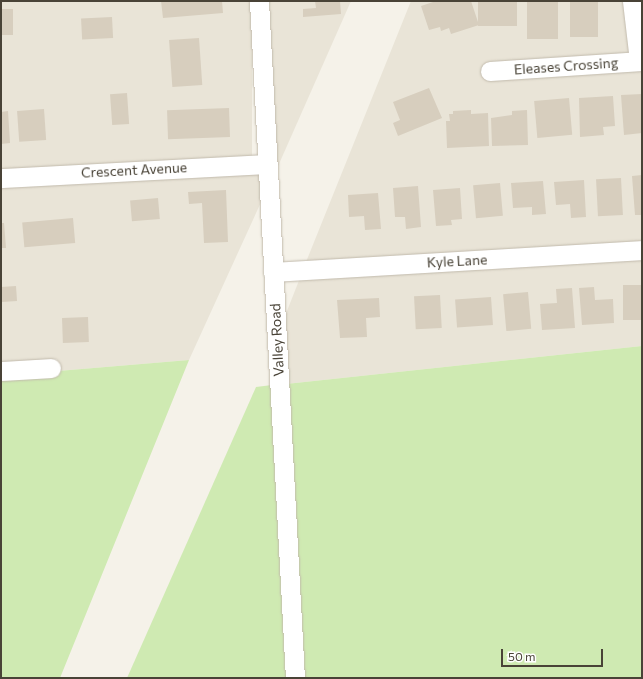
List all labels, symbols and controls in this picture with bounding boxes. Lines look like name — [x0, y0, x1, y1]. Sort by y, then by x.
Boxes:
street label: Eleases Crossing — [513, 54, 619, 78]
street label: Crescent Avenue — [81, 159, 187, 181]
street label: Kyle Lane — [426, 251, 488, 271]
street label: Valley Road — [267, 303, 287, 377]
scale bar — [503, 641, 605, 667]
text: 50 m — [508, 649, 536, 663]

